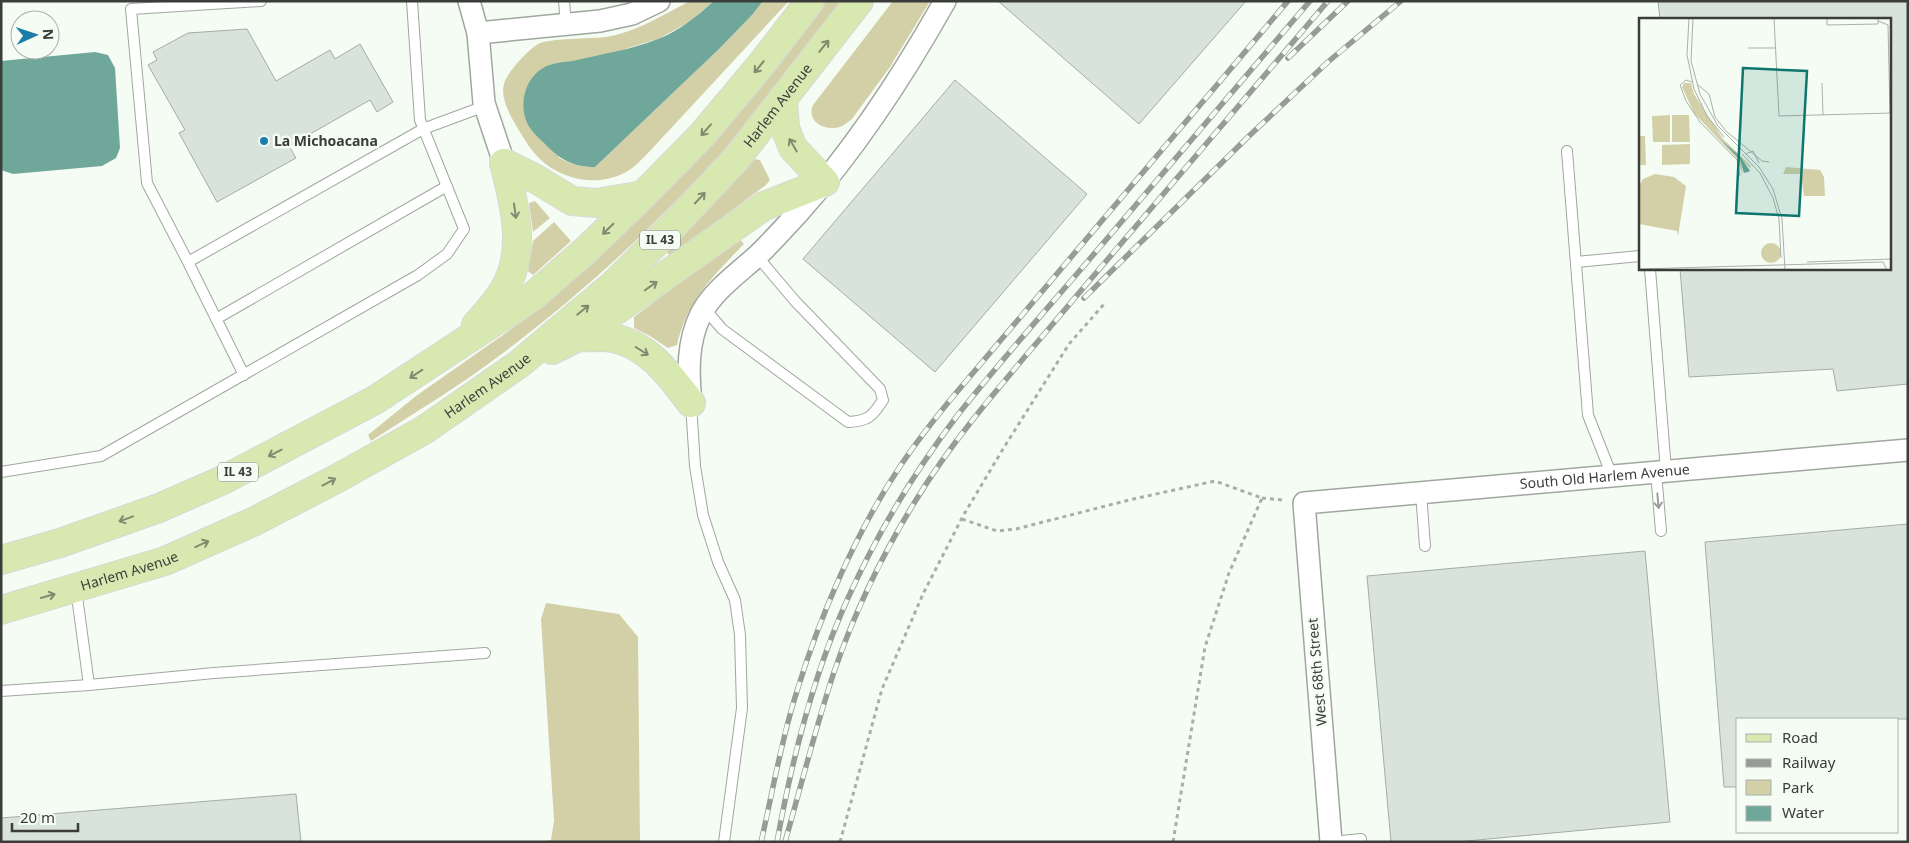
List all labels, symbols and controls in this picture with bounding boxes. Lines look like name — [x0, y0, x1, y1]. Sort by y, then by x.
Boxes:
north arrow — [10, 10, 60, 60]
inset map — [1639, 18, 1892, 270]
text: N — [39, 28, 58, 40]
one-way arrow — [819, 40, 830, 53]
street label: Harlem Avenue — [739, 59, 816, 151]
one-way arrow — [753, 60, 764, 73]
one-way arrow — [700, 123, 711, 136]
place label: La Michoacana — [274, 131, 378, 150]
marker: La Michoacana — [258, 135, 270, 147]
one-way arrow — [788, 139, 798, 153]
one-way arrow — [694, 191, 706, 204]
one-way arrow — [510, 202, 520, 218]
one-way arrow — [602, 223, 614, 235]
road number: IL 43 — [640, 230, 680, 250]
one-way arrow — [644, 281, 658, 291]
one-way arrow — [576, 304, 589, 315]
one-way arrow — [634, 346, 648, 356]
street label: Harlem Avenue — [440, 348, 534, 422]
one-way arrow — [410, 369, 424, 379]
one-way arrow — [268, 449, 283, 458]
street label: South Old Harlem Avenue — [1519, 459, 1691, 493]
road number: IL 43 — [218, 462, 258, 482]
one-way arrow — [321, 477, 336, 486]
one-way arrow — [1653, 493, 1663, 509]
one-way arrow — [119, 515, 135, 524]
one-way arrow — [194, 539, 209, 549]
street label: Harlem Avenue — [78, 546, 181, 595]
one-way arrow — [40, 591, 56, 601]
street label: West 68th Street — [1302, 617, 1331, 727]
legend — [1736, 718, 1899, 833]
text: Road — [1782, 727, 1818, 747]
text: Railway — [1782, 752, 1836, 772]
text: Park — [1782, 777, 1814, 797]
scale bar — [12, 800, 79, 832]
text: Water — [1782, 802, 1824, 822]
text: 20 m — [20, 807, 55, 827]

